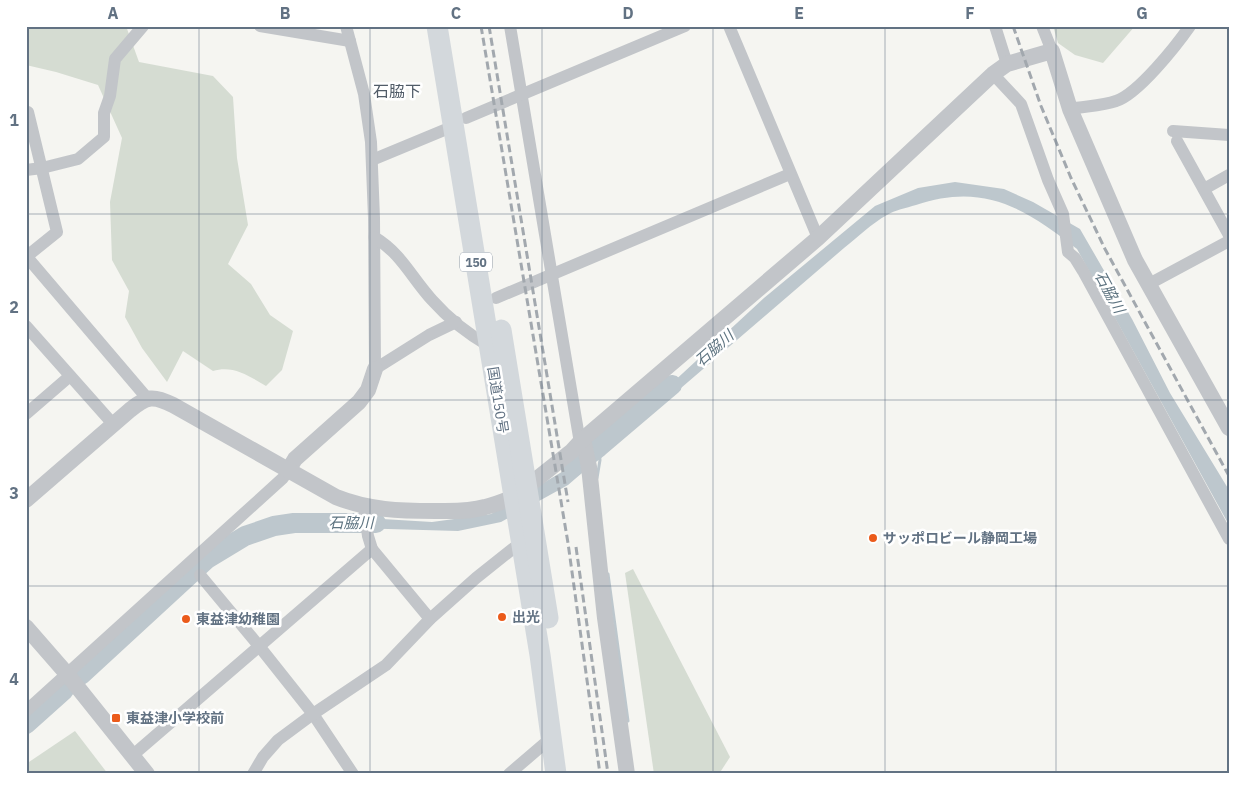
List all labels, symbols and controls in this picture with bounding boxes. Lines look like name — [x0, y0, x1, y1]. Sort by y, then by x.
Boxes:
text: A — [108, 3, 119, 23]
text: B — [280, 3, 291, 23]
text: C — [451, 3, 461, 23]
text: D — [622, 3, 634, 23]
text: E — [794, 3, 804, 23]
text: F — [965, 3, 975, 23]
text: G — [1136, 3, 1148, 23]
district label: 石脇下 — [373, 81, 421, 101]
text: 1 — [9, 110, 19, 130]
road number: 150 — [460, 252, 492, 272]
water label: 石脇川 — [1091, 268, 1130, 318]
text: 2 — [9, 297, 19, 317]
water label: 石脇川 — [691, 325, 739, 370]
street label: 国道150号 — [484, 365, 512, 435]
text: 3 — [9, 483, 19, 503]
water label: 石脇川 — [328, 513, 375, 532]
place label: サッポロビール静岡工場 — [883, 529, 1037, 547]
marker: サッポロビール静岡工場 — [867, 532, 879, 544]
place label: 出光 — [512, 608, 540, 626]
place label: 東益津幼稚園 — [196, 610, 280, 628]
marker: 出光 — [496, 611, 508, 623]
marker: 東益津幼稚園 — [180, 613, 192, 625]
text: 4 — [9, 669, 19, 689]
place label: 東益津小学校前 — [126, 709, 224, 727]
marker: 東益津小学校前 — [110, 712, 122, 724]

